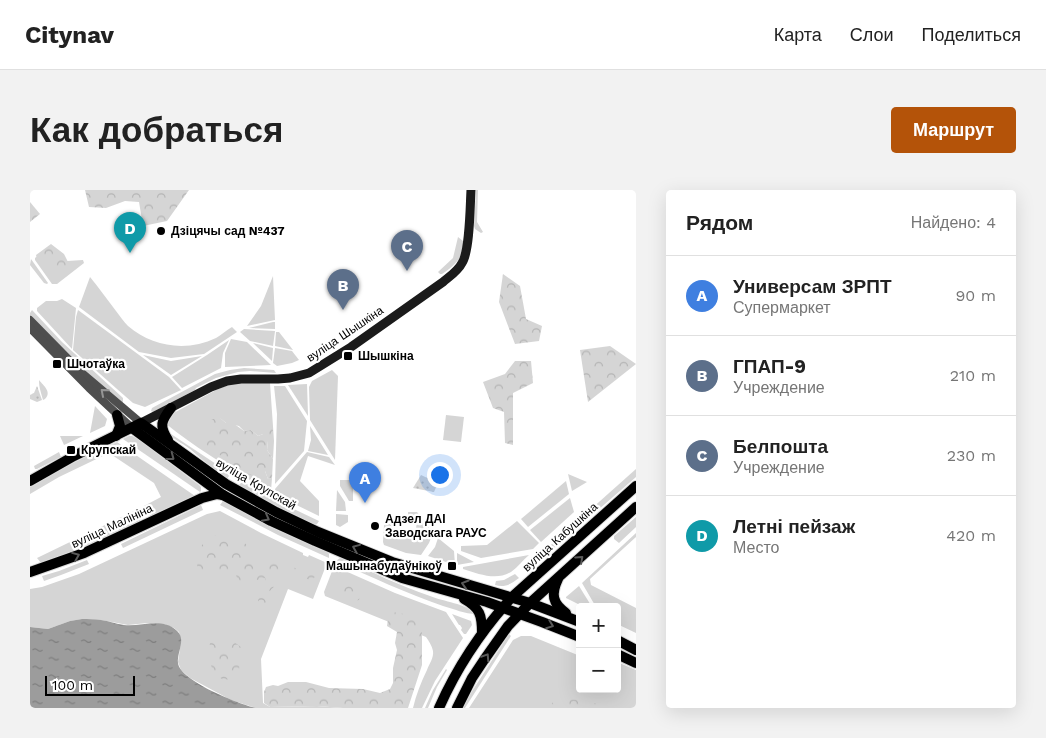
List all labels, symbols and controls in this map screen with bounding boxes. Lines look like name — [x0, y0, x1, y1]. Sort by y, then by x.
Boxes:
text: Citynav — [25, 21, 114, 49]
text: Карта — [774, 24, 822, 45]
text: Слои — [850, 24, 894, 45]
text: Поделиться — [922, 24, 1021, 45]
button: Маршрут — [891, 107, 1016, 153]
text: Как добраться — [30, 109, 283, 151]
text: Рядом — [686, 210, 753, 235]
pin: D — [114, 212, 146, 253]
text: Найдено: 4 — [911, 213, 996, 232]
place label: Дзіцячы сад №437 — [171, 224, 285, 238]
marker: Дзіцячы сад №437 — [155, 225, 167, 237]
pin: C — [391, 230, 423, 271]
pin: B — [327, 269, 359, 310]
text: Универсам ЗРПТ — [733, 275, 892, 298]
text: A — [697, 286, 707, 305]
text: 90 m — [955, 286, 996, 305]
text: Супермаркет — [733, 298, 831, 317]
street label: вуліца Шышкіна — [304, 303, 386, 365]
place label: Шышкіна — [358, 349, 414, 363]
marker: Шышкіна — [342, 350, 354, 362]
text: ГПАП-9 — [733, 355, 806, 378]
place label: Шчотаўка — [67, 357, 125, 371]
marker: Шчотаўка — [51, 358, 63, 370]
text: B — [697, 366, 707, 385]
text: 210 m — [950, 366, 996, 385]
text: Учреждение — [733, 378, 825, 397]
one-way arrow — [101, 389, 110, 398]
text: Белпошта — [733, 435, 828, 458]
place label: Крупскай — [81, 443, 136, 457]
marker: Крупскай — [65, 444, 77, 456]
text: C — [697, 446, 707, 465]
text: 230 m — [947, 446, 996, 465]
one-way arrow — [165, 452, 174, 460]
street label: вуліца Крупскай — [213, 455, 299, 513]
text: Учреждение — [733, 458, 825, 477]
pin: A — [349, 462, 381, 503]
your location — [427, 462, 453, 488]
street label: вуліца Кабушкіна — [520, 499, 601, 574]
street label: вуліца Малініна — [69, 501, 155, 551]
one-way arrow — [261, 512, 270, 522]
place label: Адзел ДАІ Заводскага РАУС — [385, 512, 487, 540]
text: Летні пейзаж — [733, 515, 855, 538]
marker: Адзел ДАІ Заводскага РАУС — [369, 520, 381, 532]
text: D — [696, 526, 708, 545]
text: 420 m — [946, 526, 996, 545]
text: Место — [733, 538, 779, 557]
one-way arrow — [352, 544, 361, 554]
one-way arrow — [71, 552, 80, 563]
one-way arrow — [574, 556, 583, 565]
place label: Машынабудаўнікоў — [326, 559, 442, 573]
marker: Машынабудаўнікоў — [446, 560, 458, 572]
one-way arrow — [462, 579, 470, 589]
map controls — [576, 603, 621, 693]
button: + — [576, 603, 621, 648]
one-way arrow — [545, 619, 554, 629]
button: − — [576, 648, 621, 693]
one-way arrow — [480, 653, 489, 663]
scale bar — [45, 673, 135, 696]
text: 100 m — [52, 677, 93, 693]

